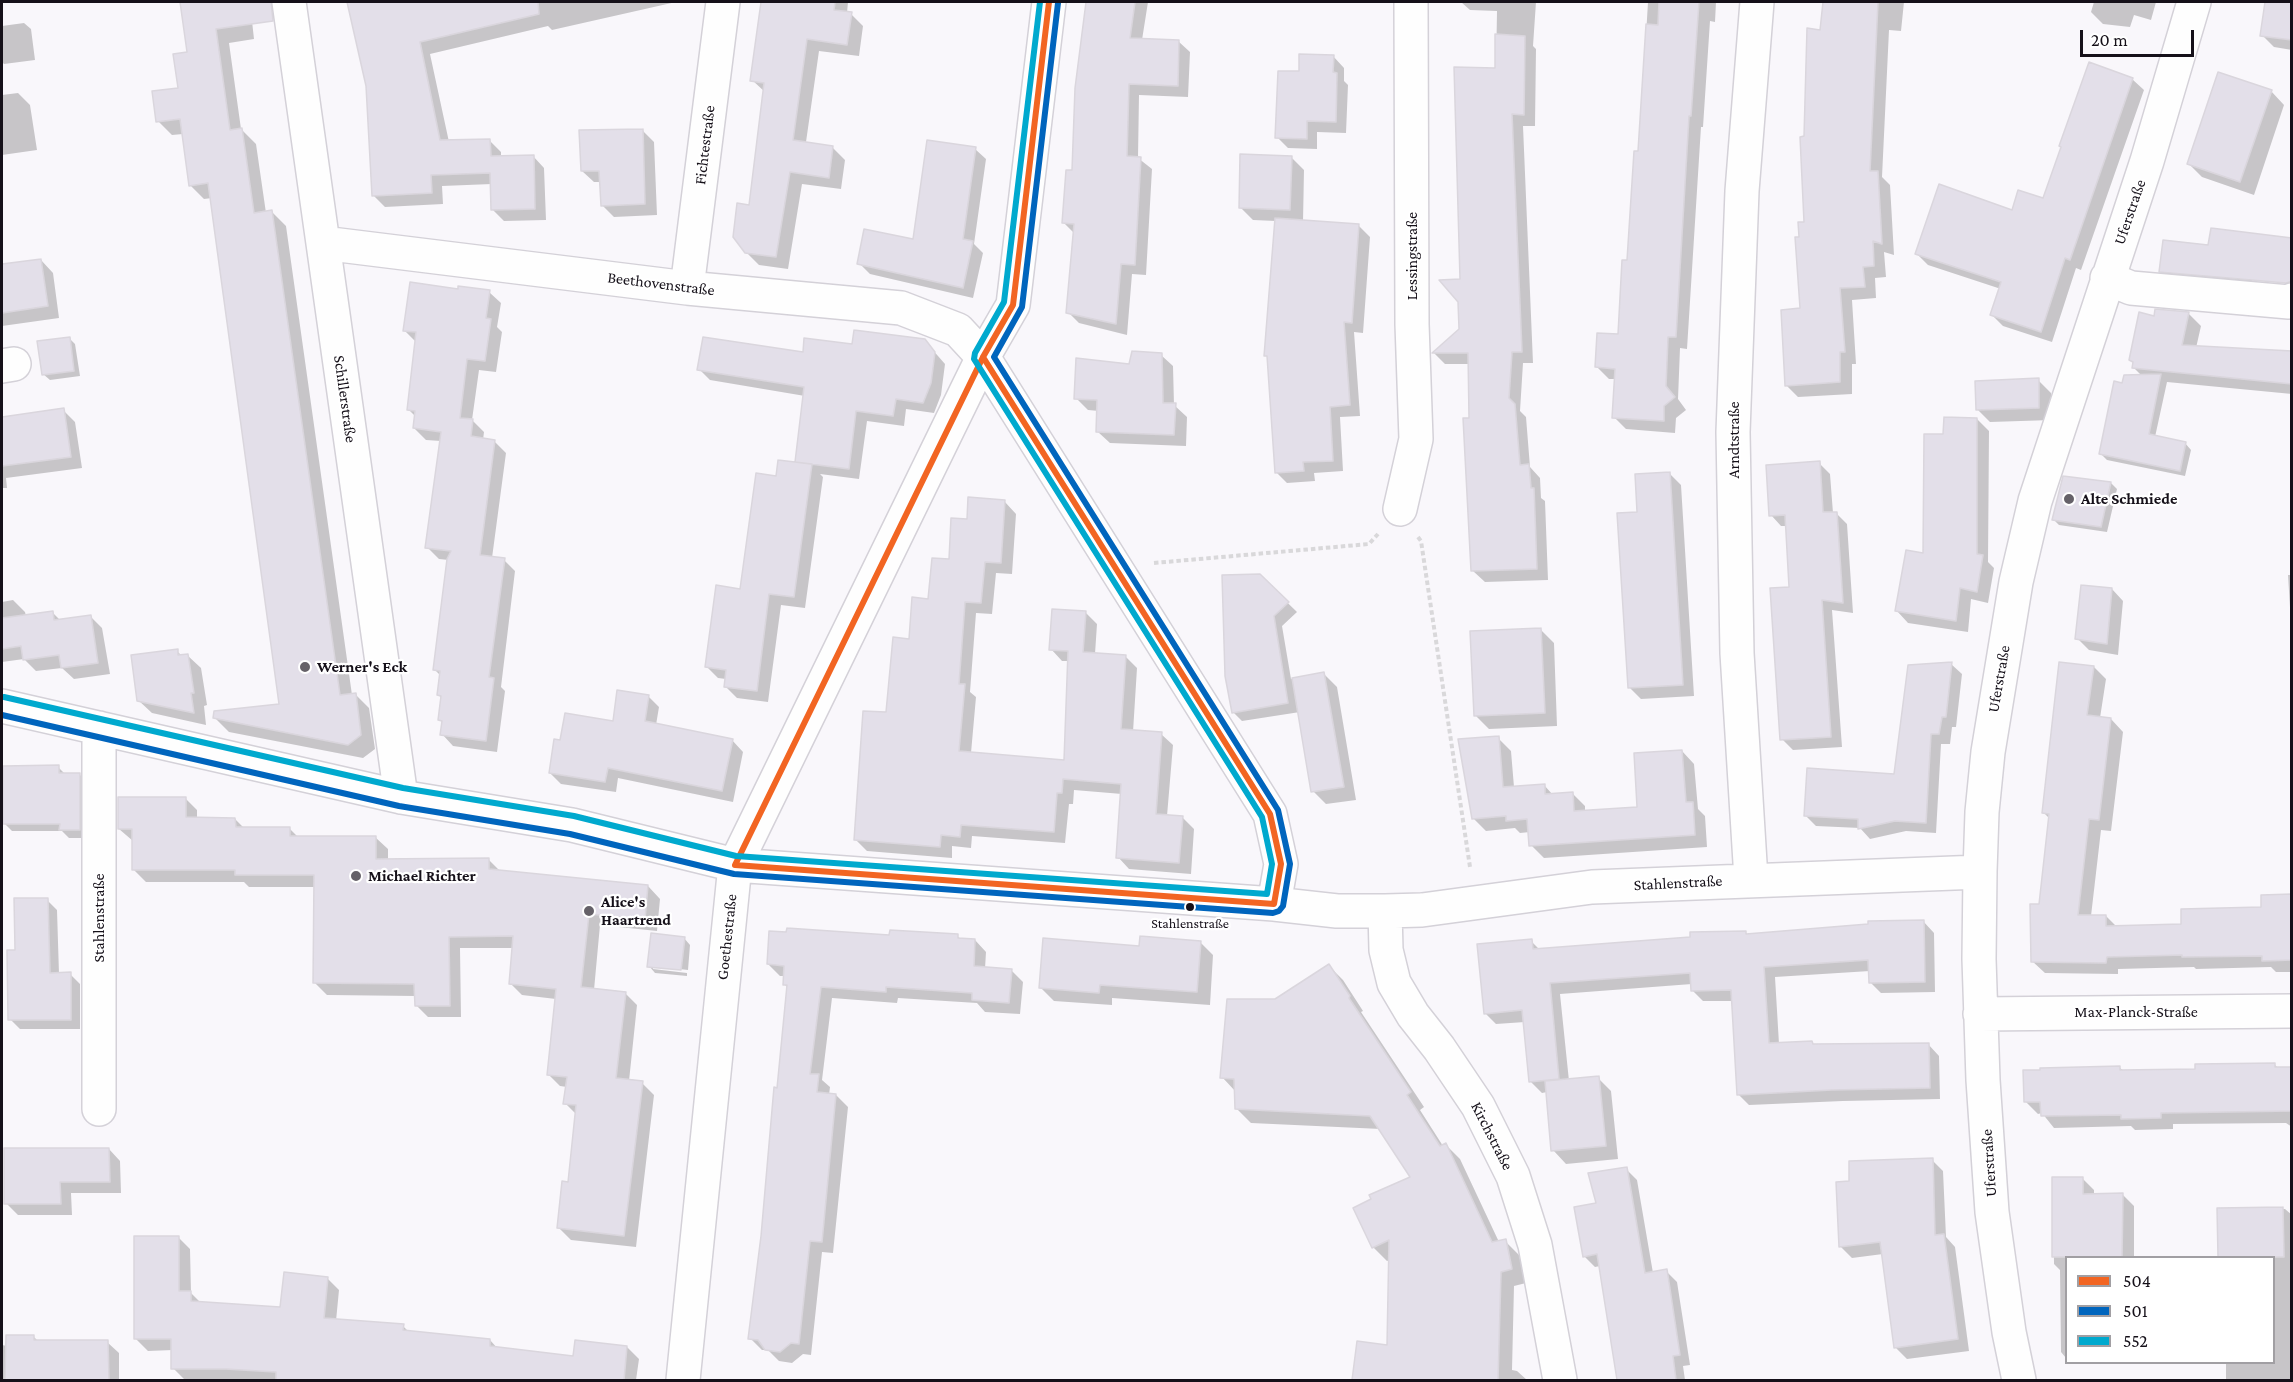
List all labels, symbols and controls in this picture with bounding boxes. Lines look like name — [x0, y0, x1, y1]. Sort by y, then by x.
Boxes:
scale bar — [2083, 18, 2197, 56]
text: 20 m — [2091, 30, 2128, 50]
street label: Fichtestraße — [691, 104, 719, 186]
street label: Uferstraße — [2110, 177, 2150, 247]
street label: Lessingstraße — [1402, 212, 1422, 300]
street label: Beethovenstraße — [606, 268, 716, 300]
street label: Schillerstraße — [329, 354, 361, 444]
street label: Arndtstraße — [1724, 401, 1744, 479]
place label: Alte Schmiede — [2081, 489, 2177, 509]
marker: Alte Schmiede — [2062, 492, 2076, 506]
street label: Uferstraße — [1984, 644, 2014, 714]
place label: Werner's Eck — [317, 657, 407, 677]
marker: Werner's Eck — [298, 660, 312, 674]
place label: Michael Richter — [368, 866, 476, 886]
marker: Michael Richter — [349, 869, 363, 883]
street label: Stahlenstraße — [1633, 871, 1723, 895]
street label: Stahlenstraße — [89, 874, 109, 962]
place label: Alice's Haartrend — [601, 892, 671, 930]
street label: Goethestraße — [713, 893, 741, 981]
marker: Stahlenstraße — [1184, 901, 1196, 913]
marker: Alice's Haartrend — [582, 904, 596, 918]
place label: Stahlenstraße — [1151, 916, 1229, 932]
street label: Max-Planck-Straße — [2074, 1002, 2198, 1022]
street label: Kirchstraße — [1467, 1099, 1517, 1173]
street label: Uferstraße — [1977, 1128, 2001, 1198]
legend — [2065, 1256, 2275, 1364]
text: 504 — [2123, 1271, 2151, 1291]
text: 501 — [2123, 1301, 2148, 1321]
text: 552 — [2123, 1331, 2148, 1351]

